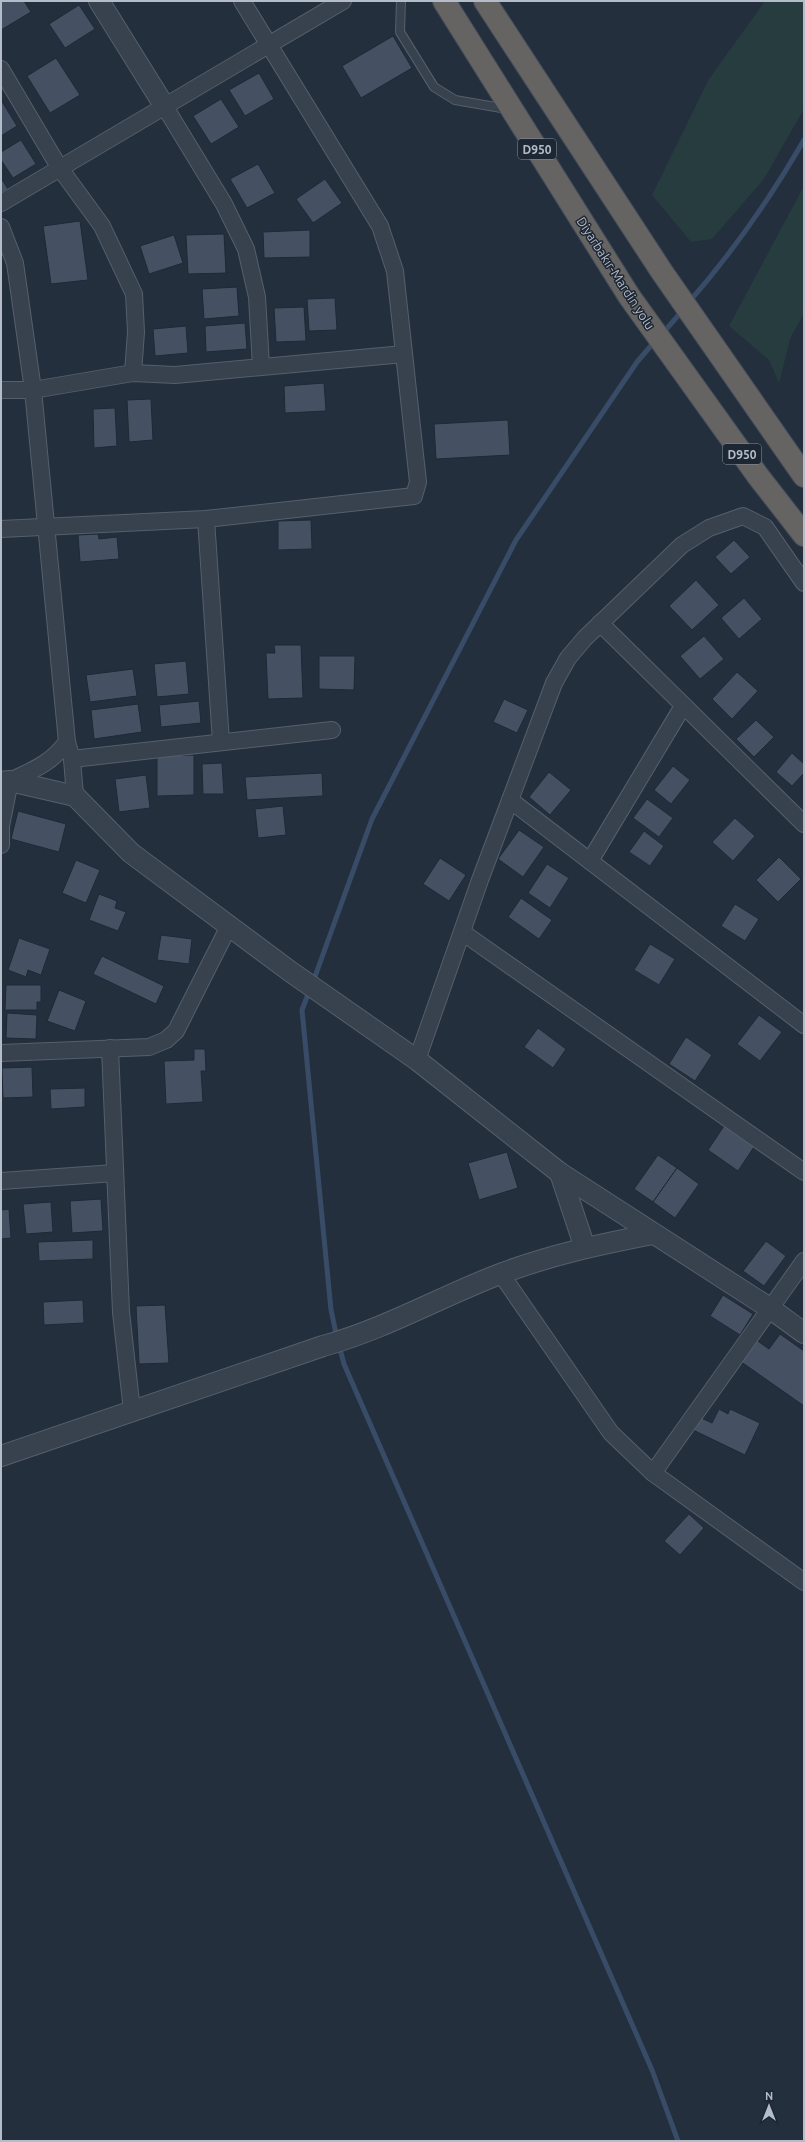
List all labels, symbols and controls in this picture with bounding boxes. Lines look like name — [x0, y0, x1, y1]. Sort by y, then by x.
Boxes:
road number: D950 — [518, 139, 556, 159]
street label: Diyarbakır-Mardin yolu — [574, 214, 658, 332]
road number: D950 — [723, 444, 761, 464]
north arrow — [749, 2086, 789, 2126]
text: N — [765, 2090, 773, 2102]

